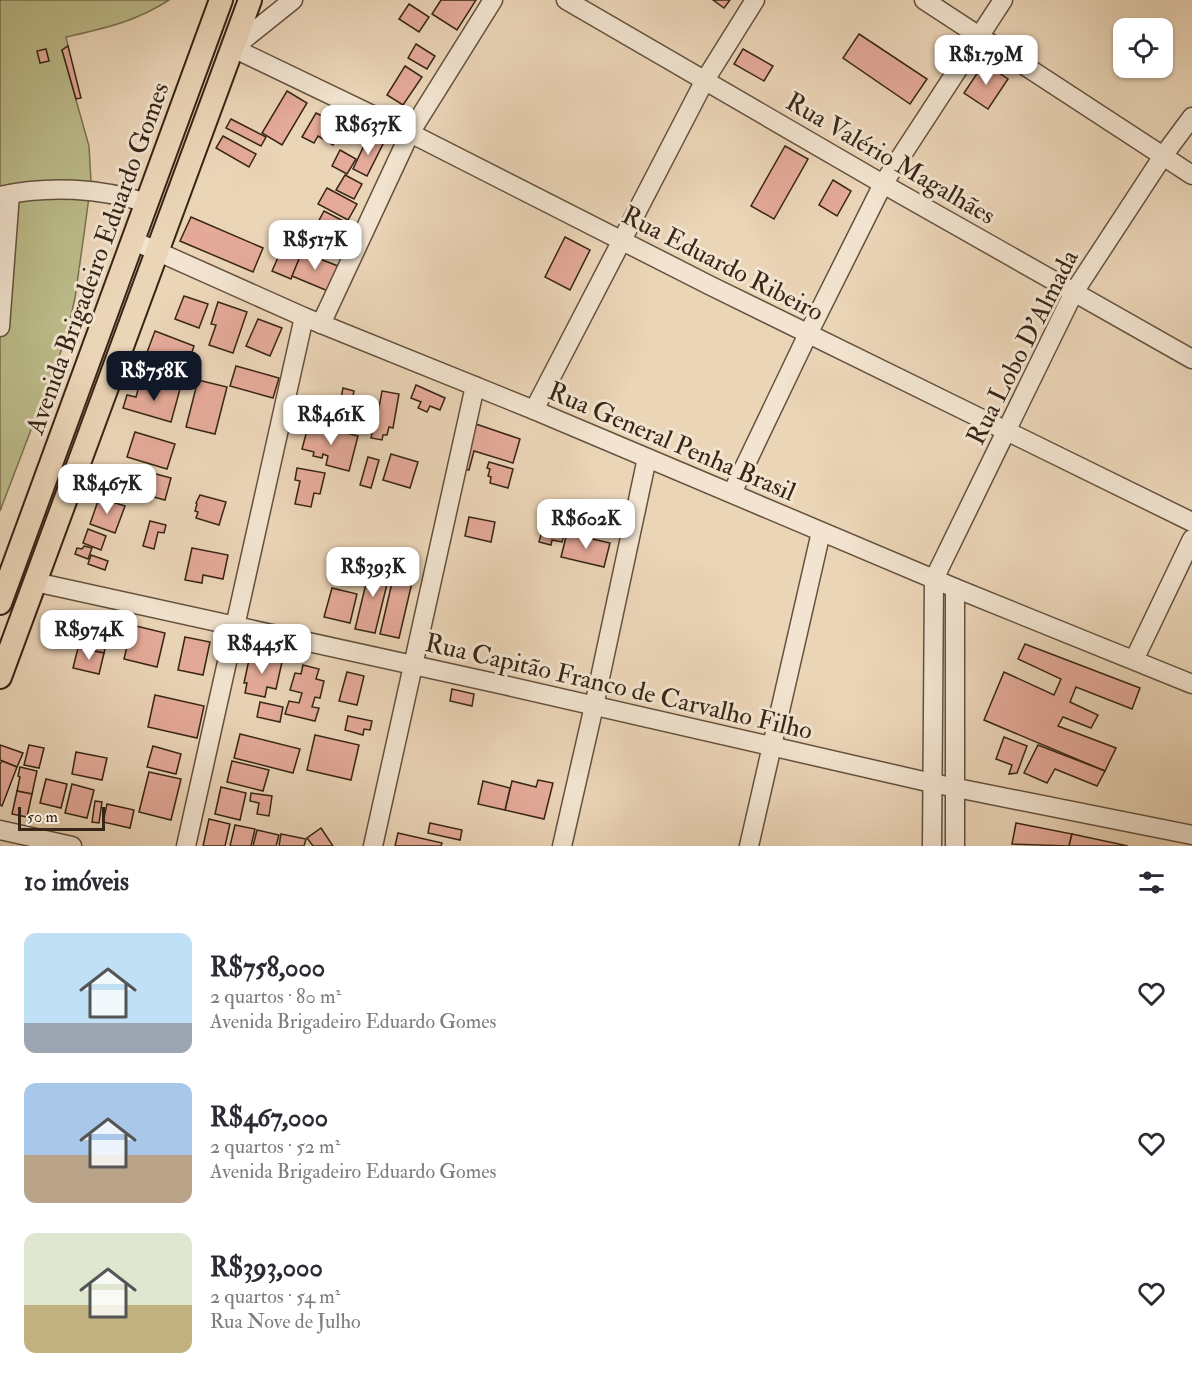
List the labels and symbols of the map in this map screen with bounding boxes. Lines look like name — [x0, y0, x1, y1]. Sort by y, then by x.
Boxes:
pin: R$1.79M — [931, 35, 1041, 86]
street label: Avenida Brigadeiro Eduardo Gomes — [19, 78, 177, 440]
street label: Rua Valério Magalhães — [780, 86, 1001, 232]
pin: R$637K — [319, 105, 417, 156]
street label: Rua Eduardo Ribeiro — [616, 199, 829, 329]
pin: R$517K — [266, 220, 364, 271]
street label: Rua Lobo D'Almada — [960, 244, 1086, 450]
pin: R$758K — [105, 351, 203, 402]
street label: Rua General Penha Brasil — [543, 375, 801, 509]
pin: R$461K — [282, 395, 380, 446]
pin: R$467K — [58, 464, 156, 515]
pin: R$602K — [537, 499, 635, 550]
pin: R$393K — [324, 547, 422, 598]
pin: R$974K — [40, 610, 138, 661]
pin: R$445K — [213, 624, 311, 675]
street label: Rua Capitão Franco de Carvalho Filho — [422, 627, 816, 748]
scale bar — [18, 804, 105, 832]

